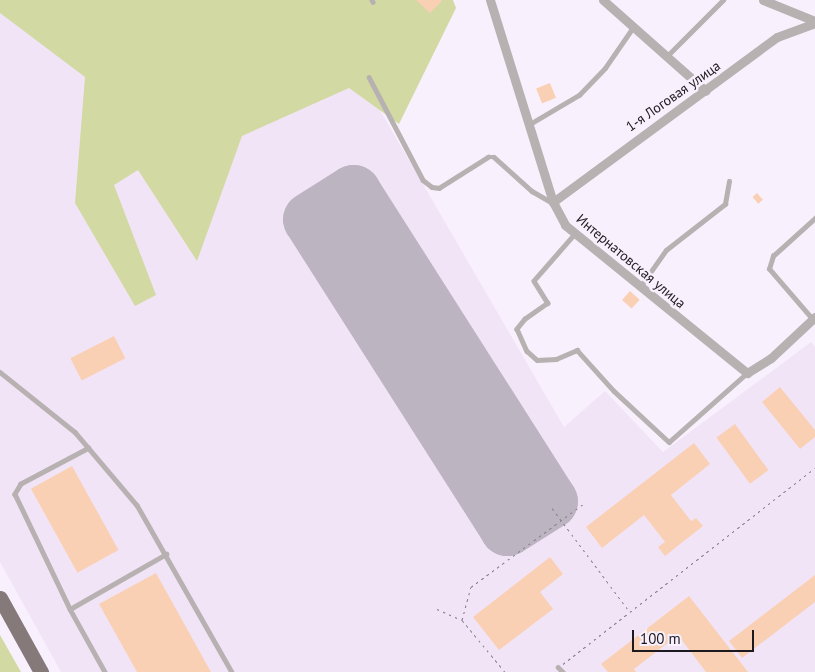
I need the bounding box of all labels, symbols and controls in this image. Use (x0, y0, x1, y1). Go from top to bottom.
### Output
street label: 1-я Логовая улица (622, 57, 724, 135)
street label: Интернатовская улица (573, 210, 689, 312)
scale bar (635, 620, 758, 652)
text: 100 m (640, 629, 681, 648)

